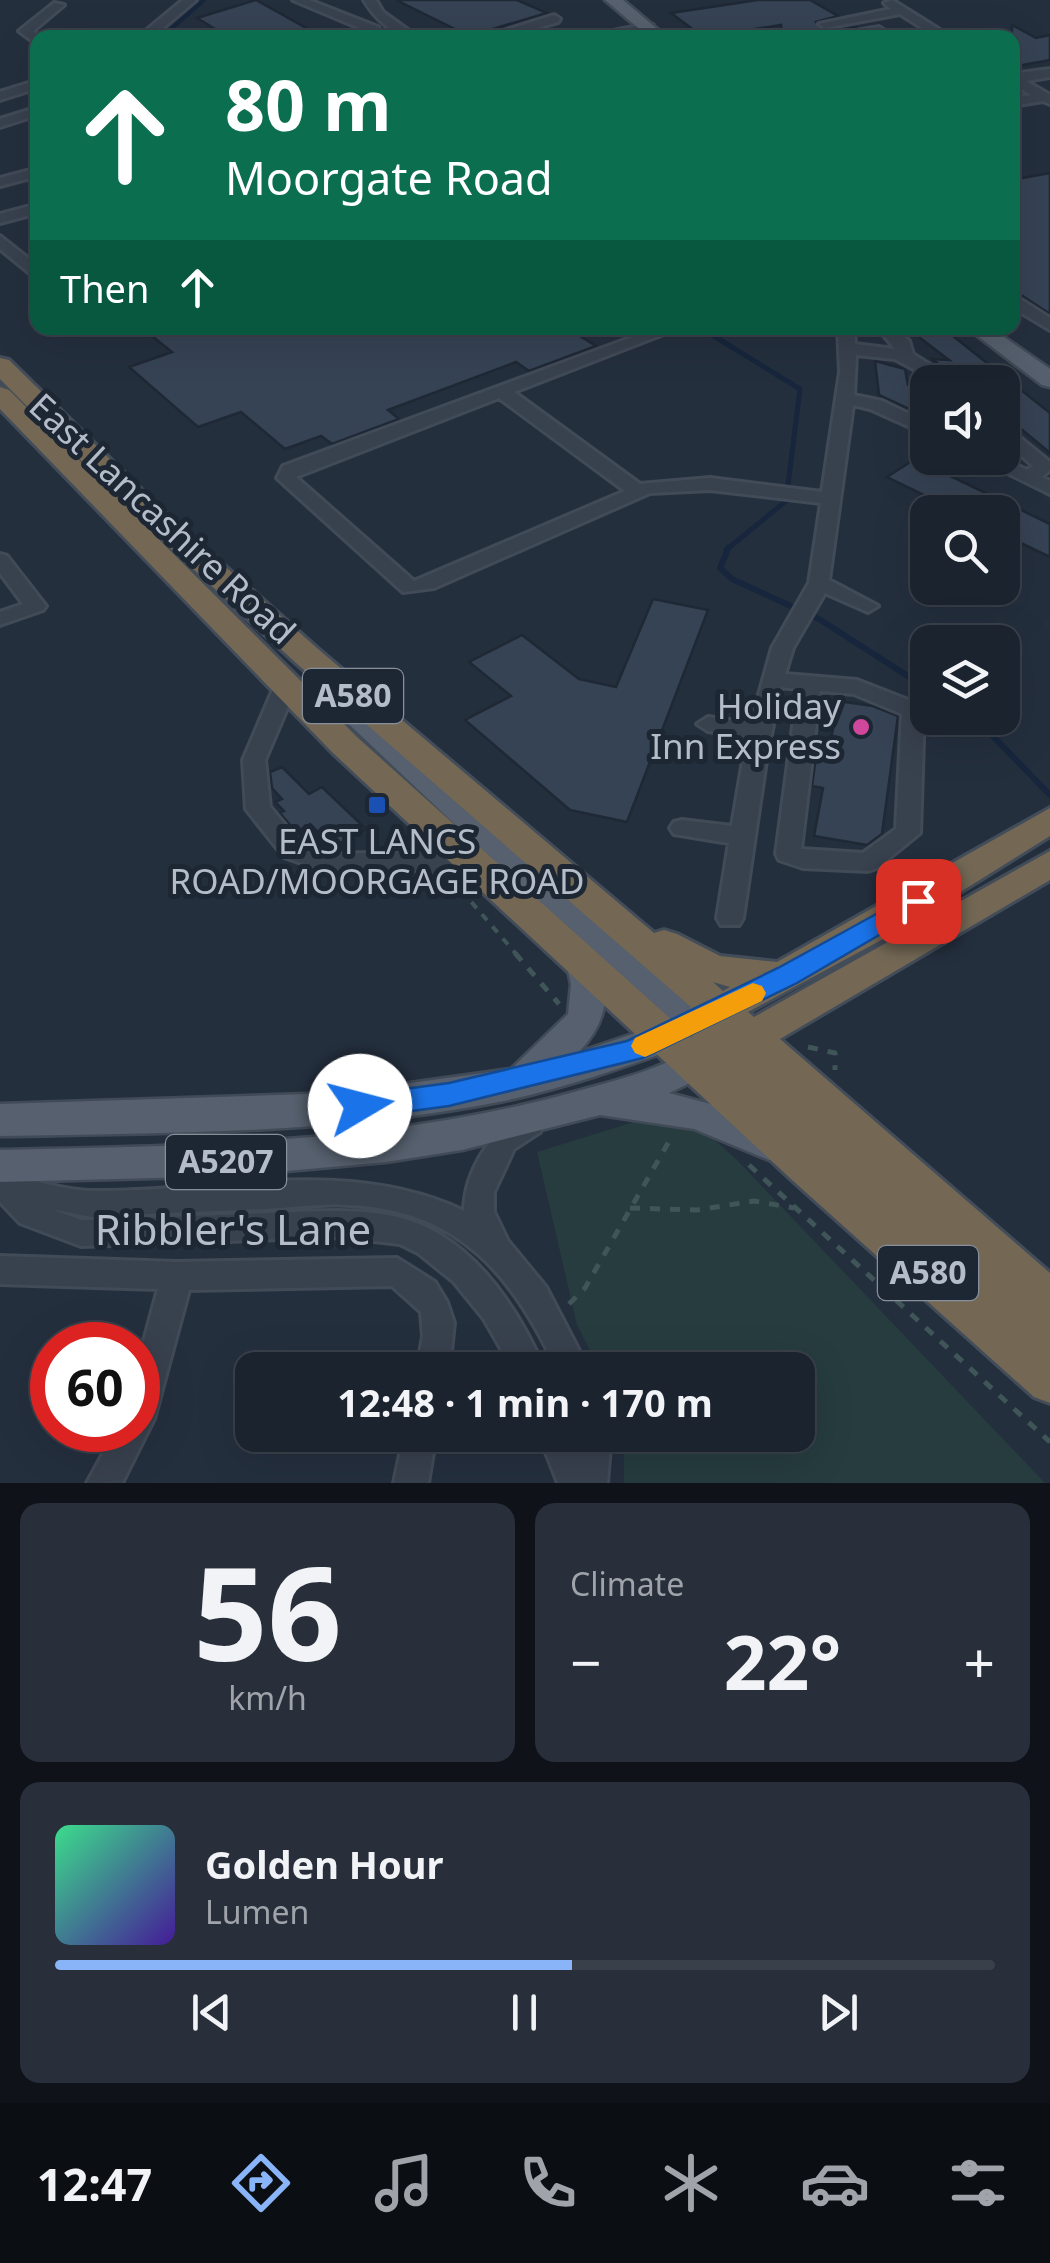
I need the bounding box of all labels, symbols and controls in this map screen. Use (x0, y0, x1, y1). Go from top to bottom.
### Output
text: 80 m (225, 56, 392, 152)
icon: ahead (60, 70, 190, 200)
text: Moorgate Road (225, 147, 553, 208)
icon: ahead (170, 260, 225, 315)
text: Then (60, 262, 150, 314)
map controls (910, 365, 1020, 735)
button: sound (910, 365, 1020, 475)
street label: East Lancashire Road (20, 382, 306, 654)
button: search (910, 495, 1020, 605)
button: layers (910, 625, 1020, 735)
road number: A580 (303, 669, 403, 723)
place label: Holiday Inn Express (650, 682, 841, 769)
marker: Holiday Inn Express (850, 716, 872, 738)
marker: EAST LANCS ROAD/MOORGAGE ROAD (366, 794, 388, 816)
place label: EAST LANCS ROAD/MOORGAGE ROAD (169, 817, 585, 904)
pin (876, 859, 961, 944)
icon: arrive (891, 874, 946, 929)
position arrow (308, 1054, 412, 1158)
road number: A5207 (166, 1135, 286, 1189)
street label: Ribbler's Lane (95, 1200, 371, 1257)
road number: A580 (878, 1246, 978, 1300)
speed limit sign: 60 (30, 1322, 160, 1452)
text: 12:48 · 1 min · 170 m (337, 1376, 713, 1428)
text: 56 (193, 1522, 342, 1699)
text: Climate (570, 1562, 684, 1605)
text: 22° (724, 1610, 841, 1712)
text: − (570, 1624, 601, 1699)
text: + (964, 1624, 995, 1699)
text: km/h (228, 1676, 307, 1719)
text: Golden Hour (205, 1838, 443, 1890)
text: Lumen (205, 1890, 309, 1933)
icon: previous (184, 1985, 239, 2040)
icon: pause (497, 1985, 552, 2040)
icon: next (811, 1985, 866, 2040)
icon: directions (226, 2148, 296, 2218)
icon: music (369, 2148, 439, 2218)
icon: phone (513, 2148, 583, 2218)
icon: climate (656, 2148, 726, 2218)
icon: car (800, 2148, 870, 2218)
icon: filters (943, 2148, 1013, 2218)
text: 12:47 (37, 2153, 152, 2214)

